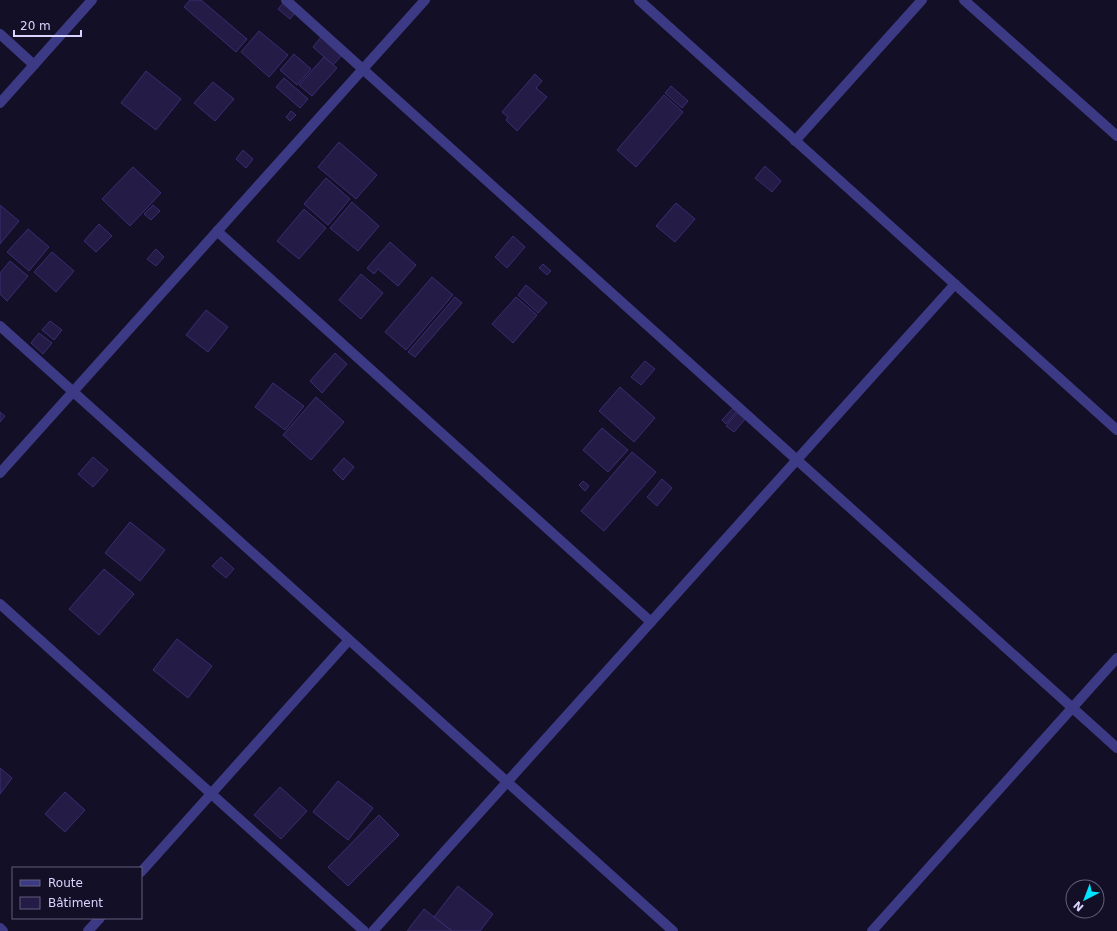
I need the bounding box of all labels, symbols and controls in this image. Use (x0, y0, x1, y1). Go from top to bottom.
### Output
scale bar (14, 12, 81, 38)
text: 20 m (20, 19, 51, 33)
legend (12, 867, 142, 919)
text: Route (48, 876, 83, 890)
north arrow (1065, 879, 1105, 919)
text: Bâtiment (48, 896, 103, 910)
text: N (1071, 898, 1086, 914)

